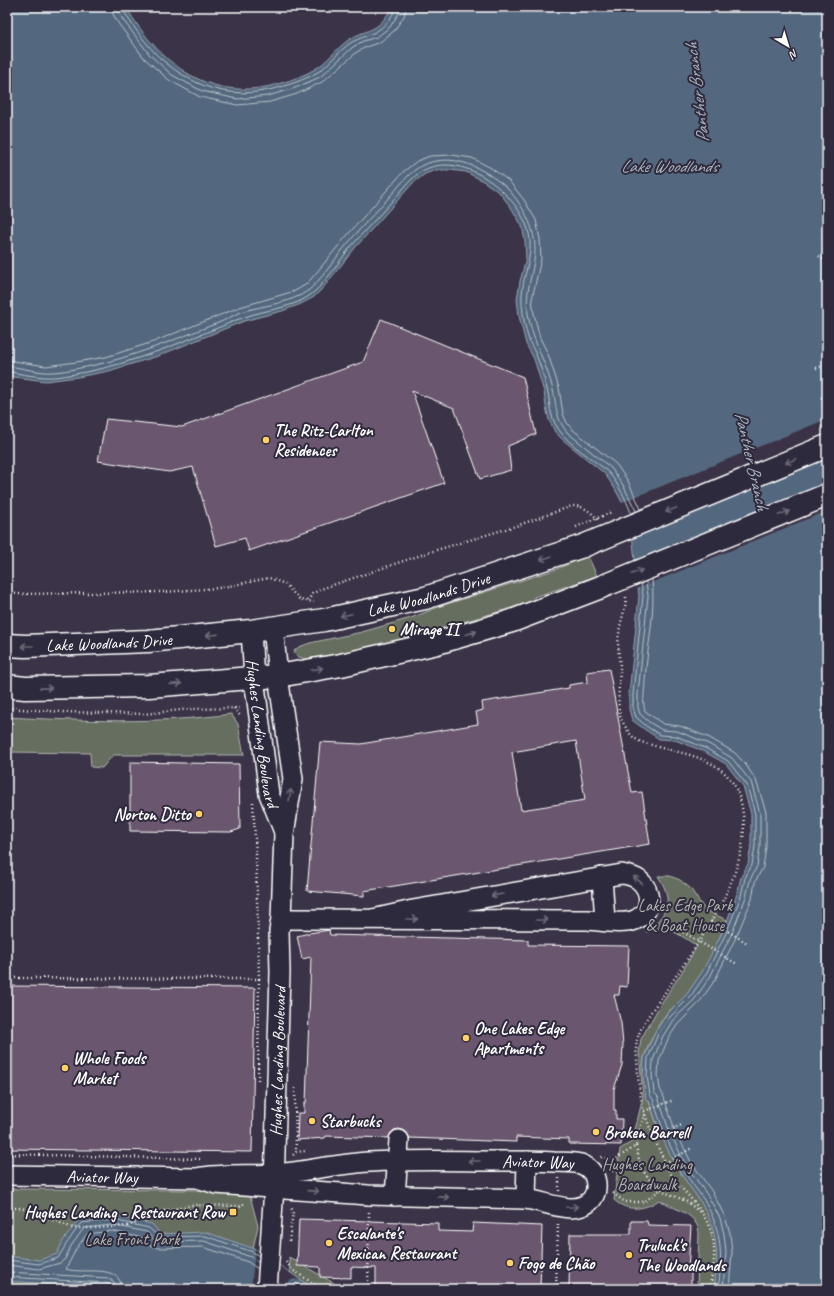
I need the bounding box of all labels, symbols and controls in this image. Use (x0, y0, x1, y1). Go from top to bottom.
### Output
north arrow (768, 26, 808, 66)
water label: Panther Branch (680, 40, 714, 144)
text: N (785, 46, 801, 63)
water label: Lake Woodlands (621, 155, 720, 177)
water label: Panther Branch (730, 410, 774, 514)
place label: The Ritz-Carlton Residences (274, 420, 374, 461)
marker: The Ritz-Carlton Residences (261, 435, 271, 445)
one-way arrow (785, 458, 797, 465)
one-way arrow (665, 507, 677, 514)
one-way arrow (777, 508, 789, 516)
one-way arrow (540, 555, 553, 562)
street label: Lake Woodlands Drive (365, 567, 494, 621)
one-way arrow (631, 568, 643, 576)
one-way arrow (340, 612, 353, 620)
place label: Mirage II (400, 619, 463, 640)
marker: Mirage II (387, 624, 397, 634)
street label: Lake Woodlands Drive (46, 629, 174, 656)
one-way arrow (464, 629, 477, 636)
one-way arrow (206, 631, 219, 638)
one-way arrow (21, 642, 34, 650)
street label: Hughes Landing Boulevard (242, 659, 285, 814)
one-way arrow (310, 665, 323, 673)
one-way arrow (169, 681, 182, 688)
one-way arrow (39, 684, 52, 691)
one-way arrow (286, 789, 294, 802)
place label: Norton Ditto (114, 804, 193, 825)
marker: Norton Ditto (194, 809, 204, 819)
one-way arrow (632, 876, 643, 885)
one-way arrow (491, 891, 504, 899)
park label: Lakes Edge Park & Boat House (638, 895, 734, 936)
one-way arrow (405, 915, 418, 923)
one-way arrow (535, 916, 548, 924)
street label: Hughes Landing Boulevard (265, 983, 291, 1136)
place label: One Lakes Edge Apartments (474, 1018, 567, 1059)
marker: One Lakes Edge Apartments (461, 1033, 471, 1043)
place label: Whole Foods Market (73, 1048, 147, 1089)
marker: Whole Foods Market (60, 1063, 70, 1073)
place label: Starbucks (320, 1111, 382, 1132)
marker: Starbucks (307, 1116, 317, 1126)
place label: Broken Barrell (604, 1122, 693, 1143)
marker: Broken Barrell (591, 1127, 601, 1137)
street label: Aviator Way (502, 1151, 576, 1174)
park label: Hughes Landing Boardwalk (602, 1154, 693, 1195)
one-way arrow (468, 1157, 481, 1165)
street label: Aviator Way (66, 1166, 139, 1188)
one-way arrow (306, 1188, 319, 1195)
one-way arrow (436, 1193, 449, 1201)
place label: Hughes Landing - Restaurant Row (24, 1202, 226, 1223)
one-way arrow (565, 1204, 578, 1211)
marker: Hughes Landing - Restaurant Row (228, 1207, 238, 1217)
place label: Escalante's Mexican Restaurant (337, 1223, 458, 1264)
park label: Lake Front Park (85, 1229, 181, 1250)
place label: Truluck's The Woodlands (637, 1235, 728, 1276)
marker: Escalante's Mexican Restaurant (324, 1238, 334, 1248)
marker: Truluck's The Woodlands (624, 1250, 634, 1260)
place label: Fogo de Chão (518, 1253, 596, 1274)
marker: Fogo de Chão (505, 1258, 515, 1268)

